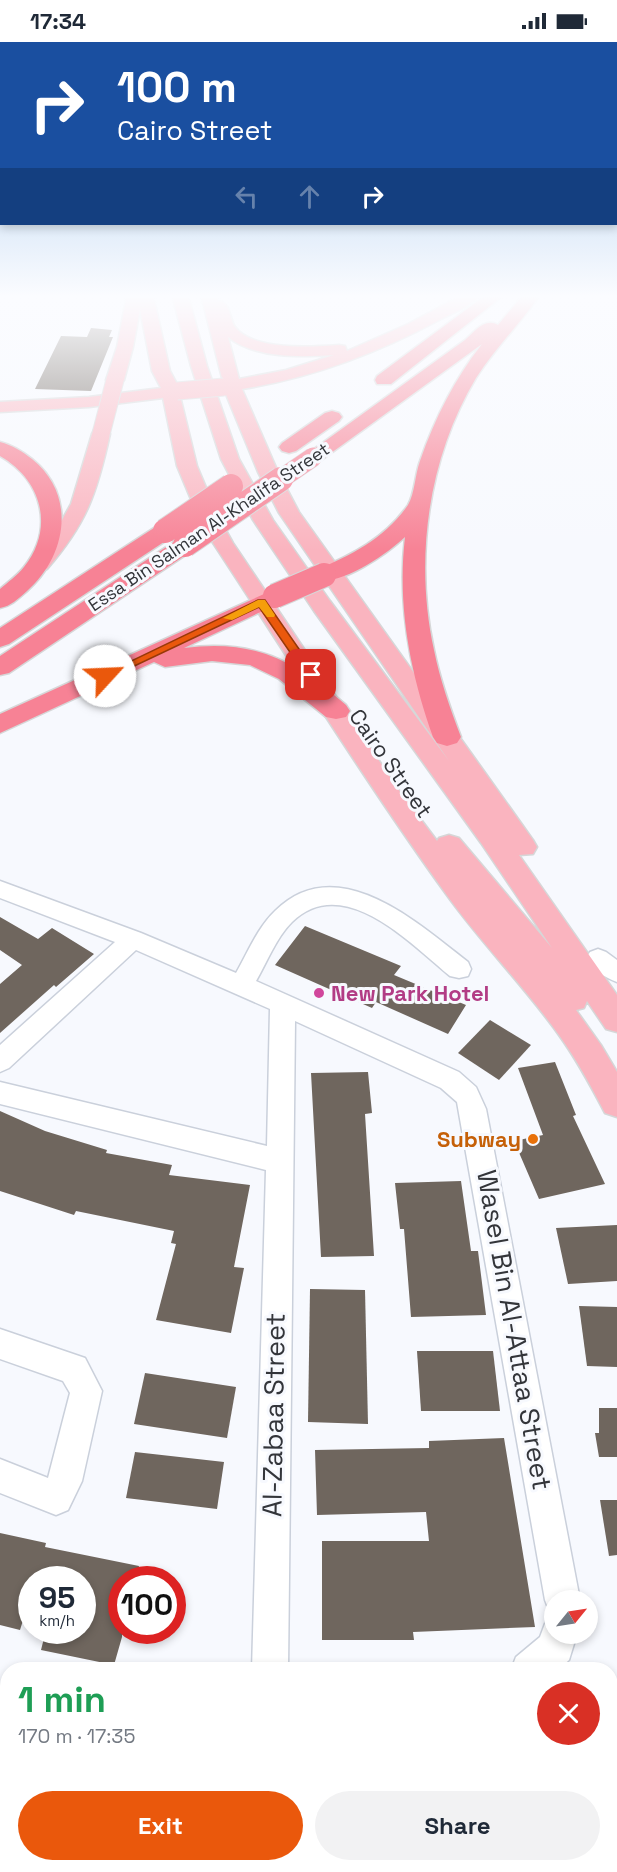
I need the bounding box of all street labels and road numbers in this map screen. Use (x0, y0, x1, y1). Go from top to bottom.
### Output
street label: Essa Bin Salman Al-Khalifa Street (84, 437, 334, 616)
street label: Cairo Street (343, 703, 439, 823)
street label: Wasel Bin Al-Attaa Street (469, 1167, 560, 1493)
street label: Al-Zabaa Street (254, 1313, 293, 1517)

